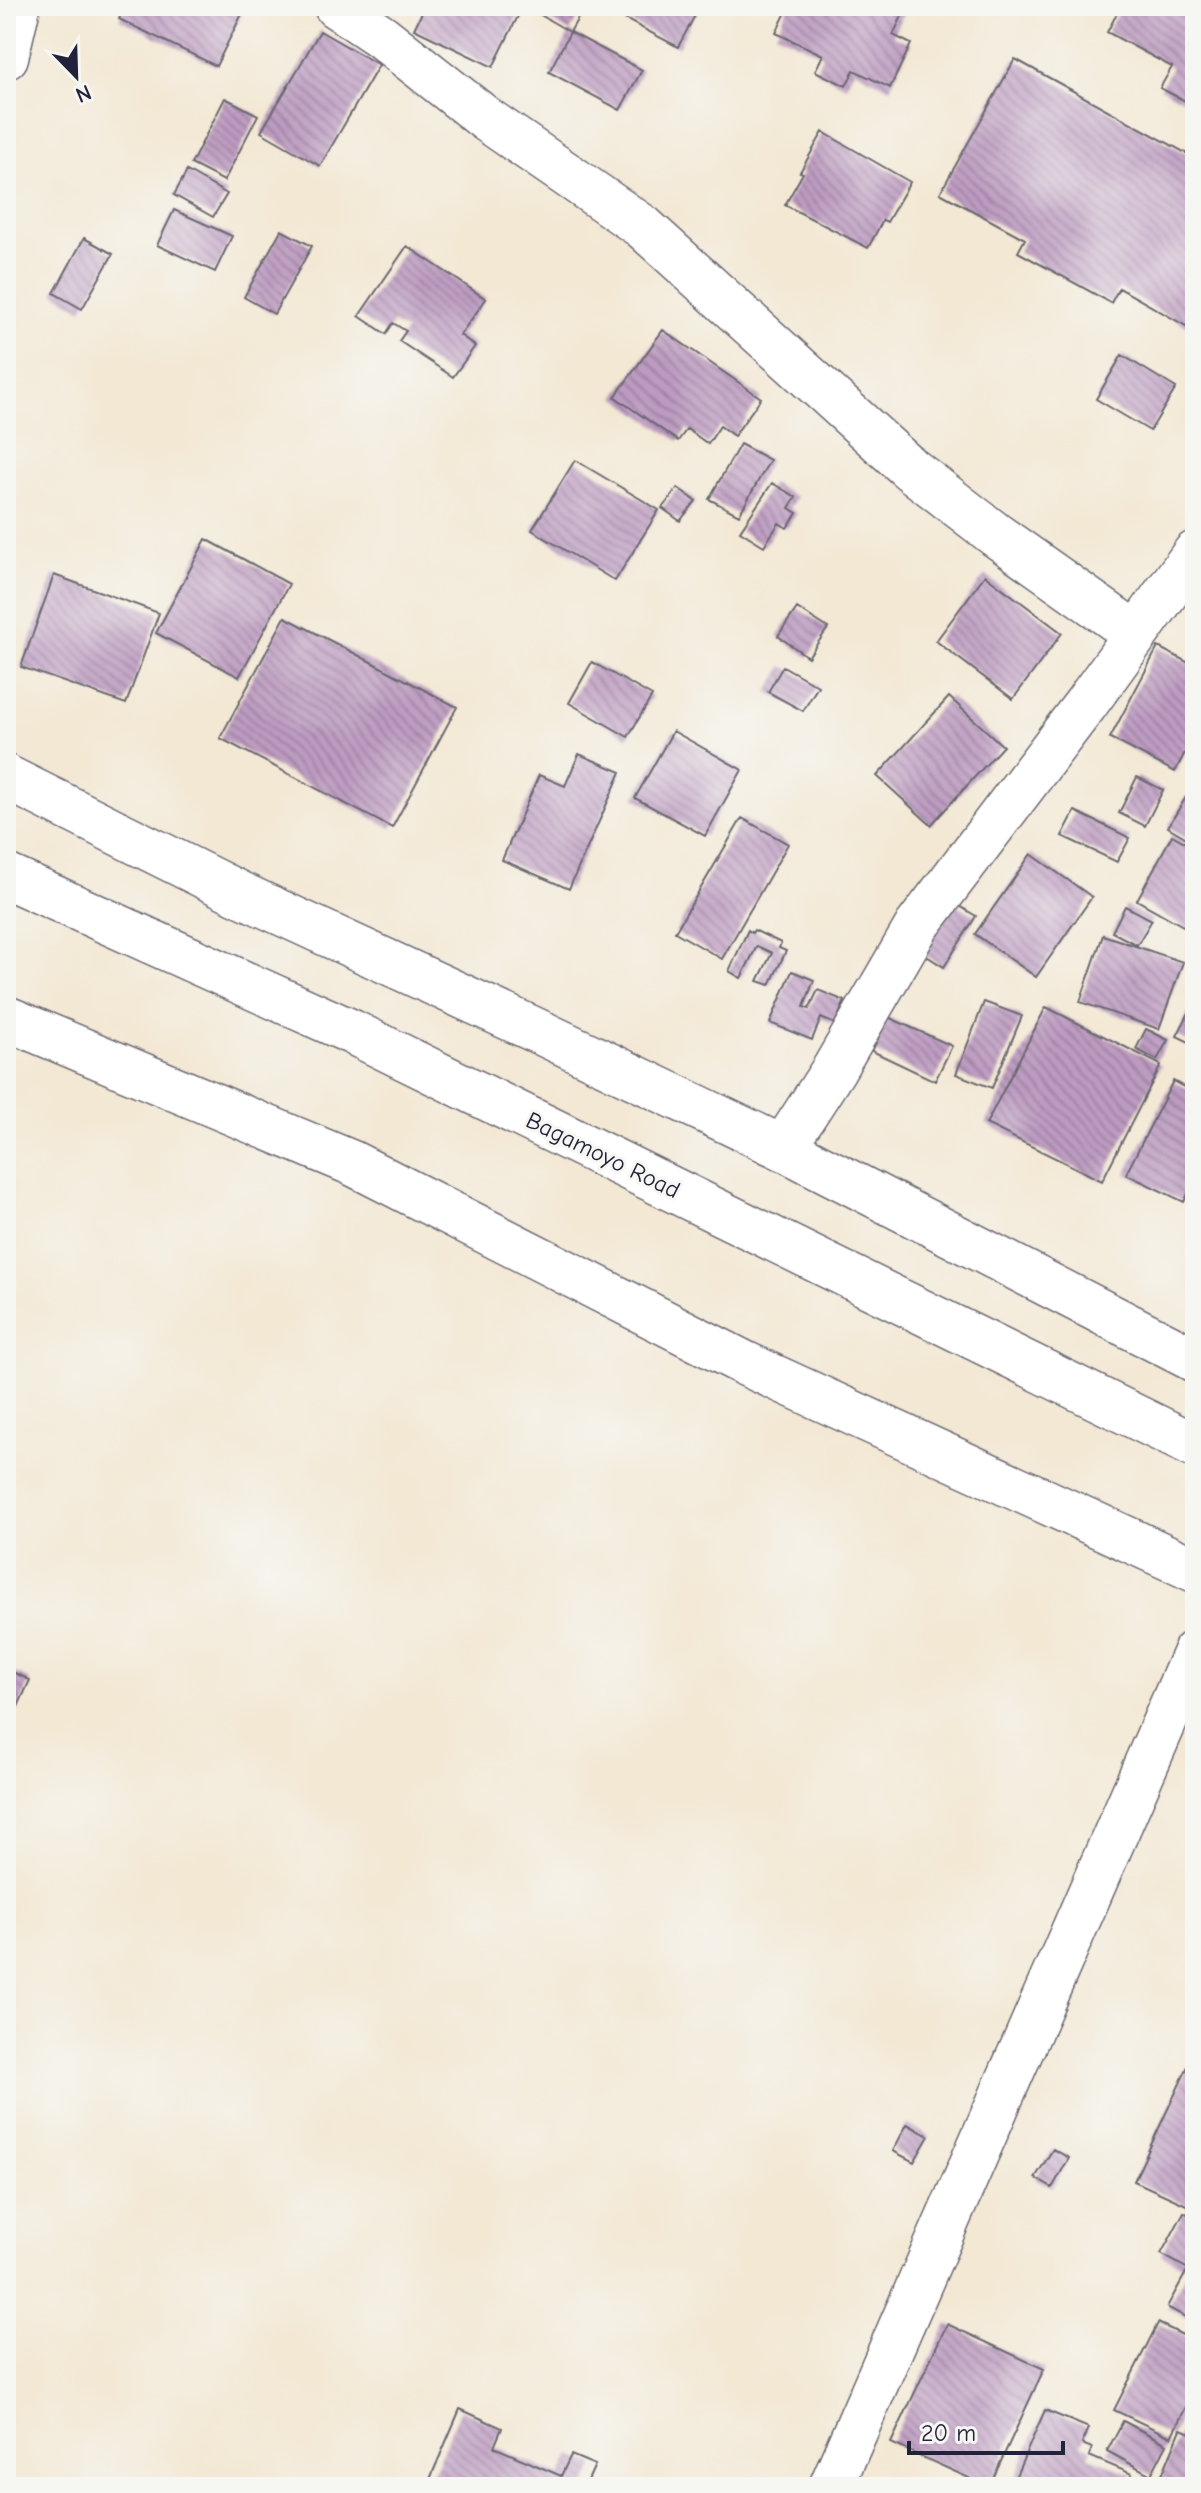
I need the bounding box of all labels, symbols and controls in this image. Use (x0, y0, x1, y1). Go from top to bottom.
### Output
north arrow (36, 36, 116, 116)
text: N (72, 79, 95, 108)
street label: Bagamoyo Road (522, 1106, 684, 1204)
scale bar (909, 2405, 1063, 2455)
text: 20 m (921, 2419, 976, 2447)

